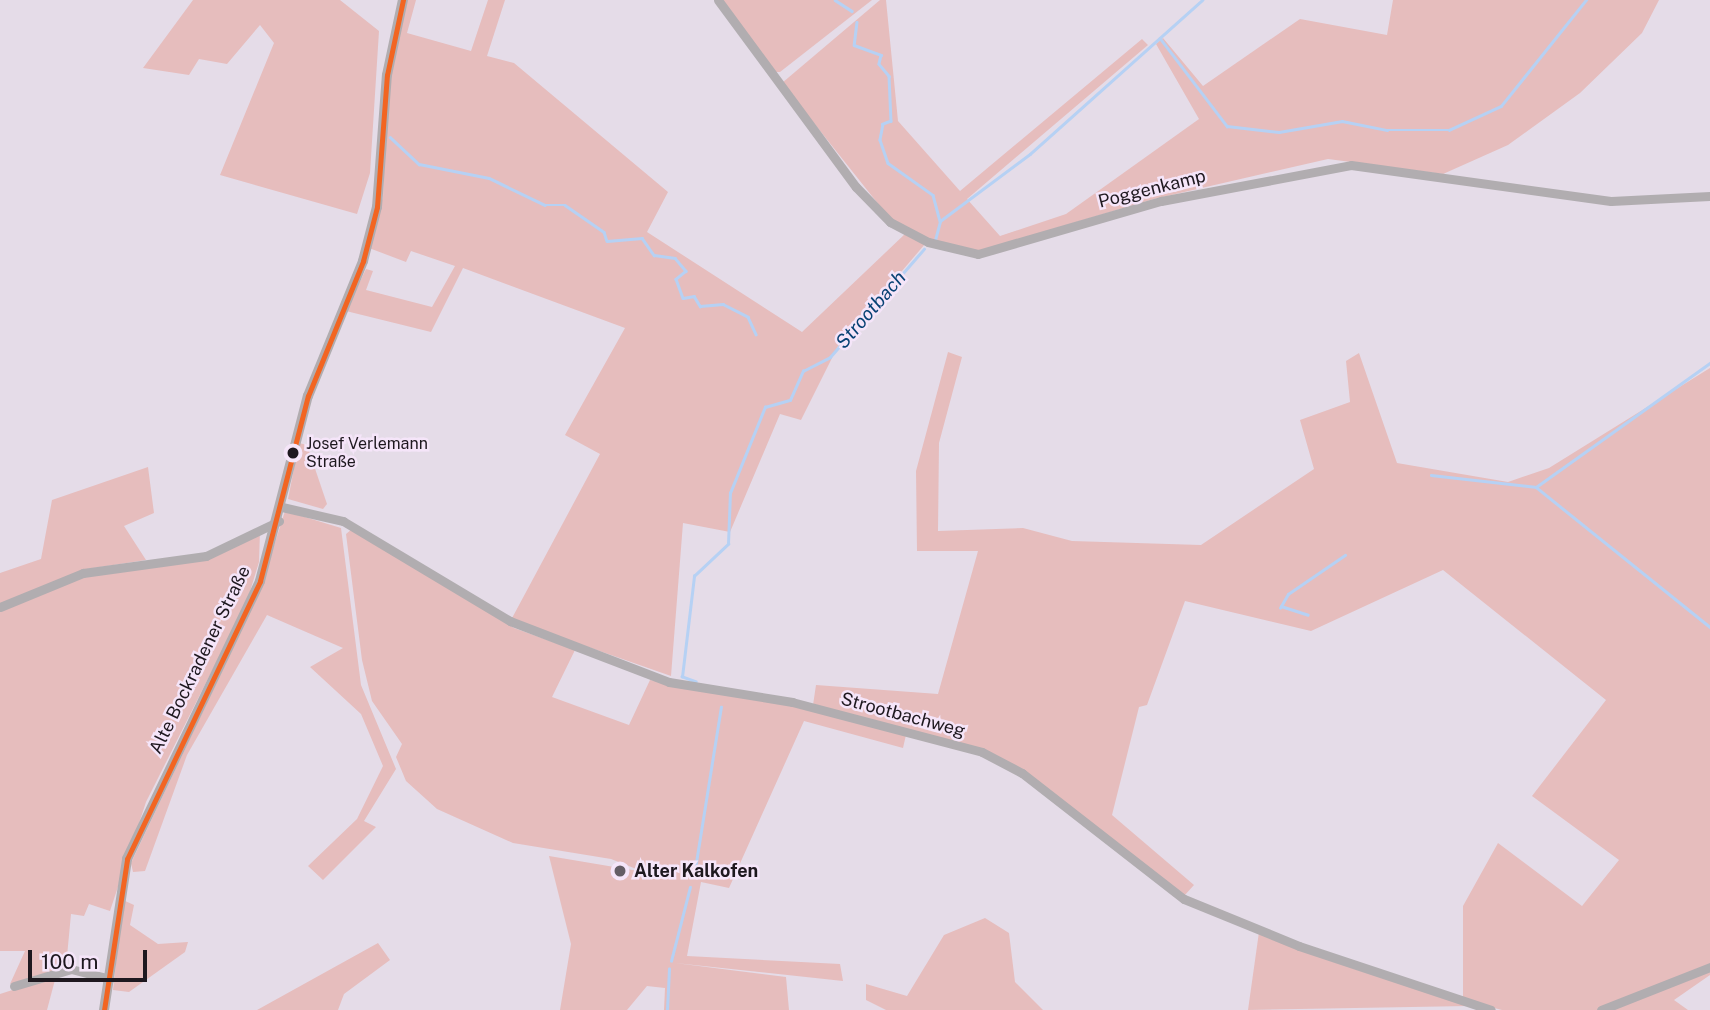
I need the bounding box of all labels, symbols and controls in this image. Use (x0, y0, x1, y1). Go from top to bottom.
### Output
street label: Poggenkamp (1096, 165, 1208, 213)
water label: Strootbach (831, 267, 911, 353)
place label: Josef Verlemann Straße (306, 434, 428, 472)
marker: Josef Verlemann Straße (286, 446, 300, 460)
street label: Alte Bockradener Straße (145, 562, 255, 758)
street label: Strootbachweg (838, 688, 968, 742)
place label: Alter Kalkofen (634, 860, 758, 882)
marker: Alter Kalkofen (612, 863, 628, 879)
scale bar (32, 936, 150, 980)
text: 100 m (41, 949, 98, 974)

